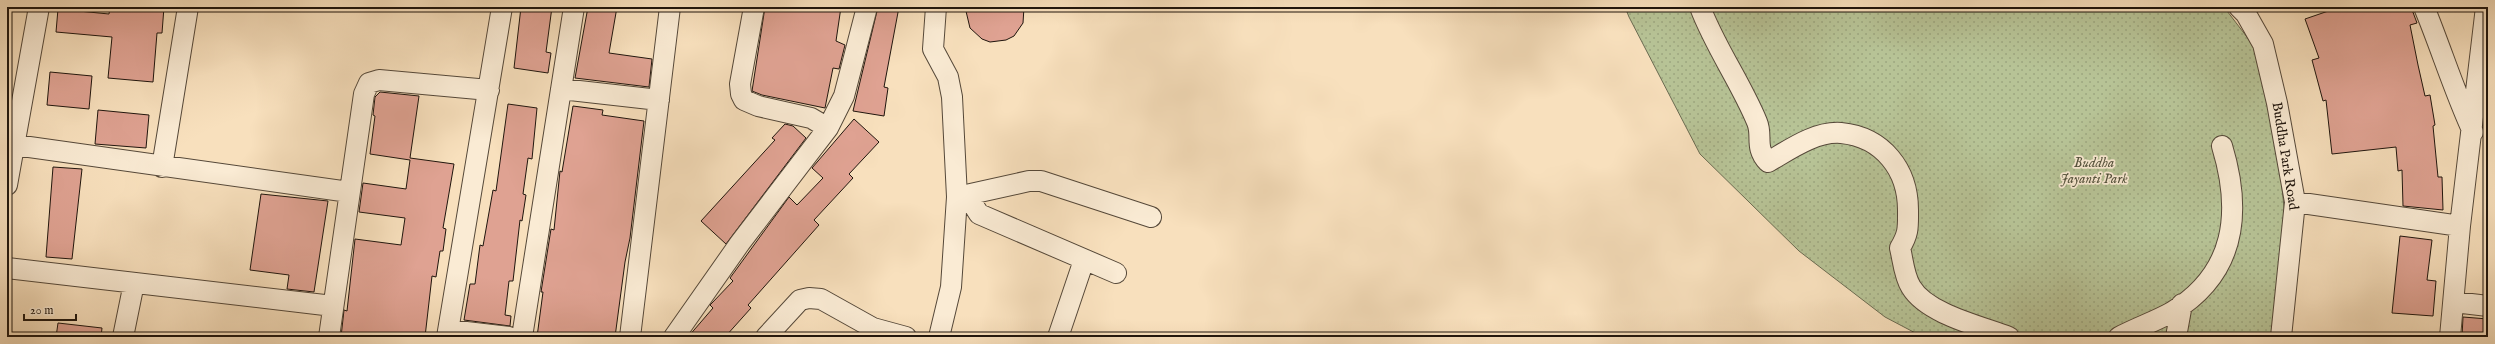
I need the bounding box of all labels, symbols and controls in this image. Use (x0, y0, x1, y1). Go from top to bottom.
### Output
street label: Buddha Park Road (2268, 101, 2303, 212)
park label: Buddha Jayanti Park (2060, 154, 2128, 188)
scale bar (24, 296, 76, 322)
text: 20 m (30, 303, 53, 318)

